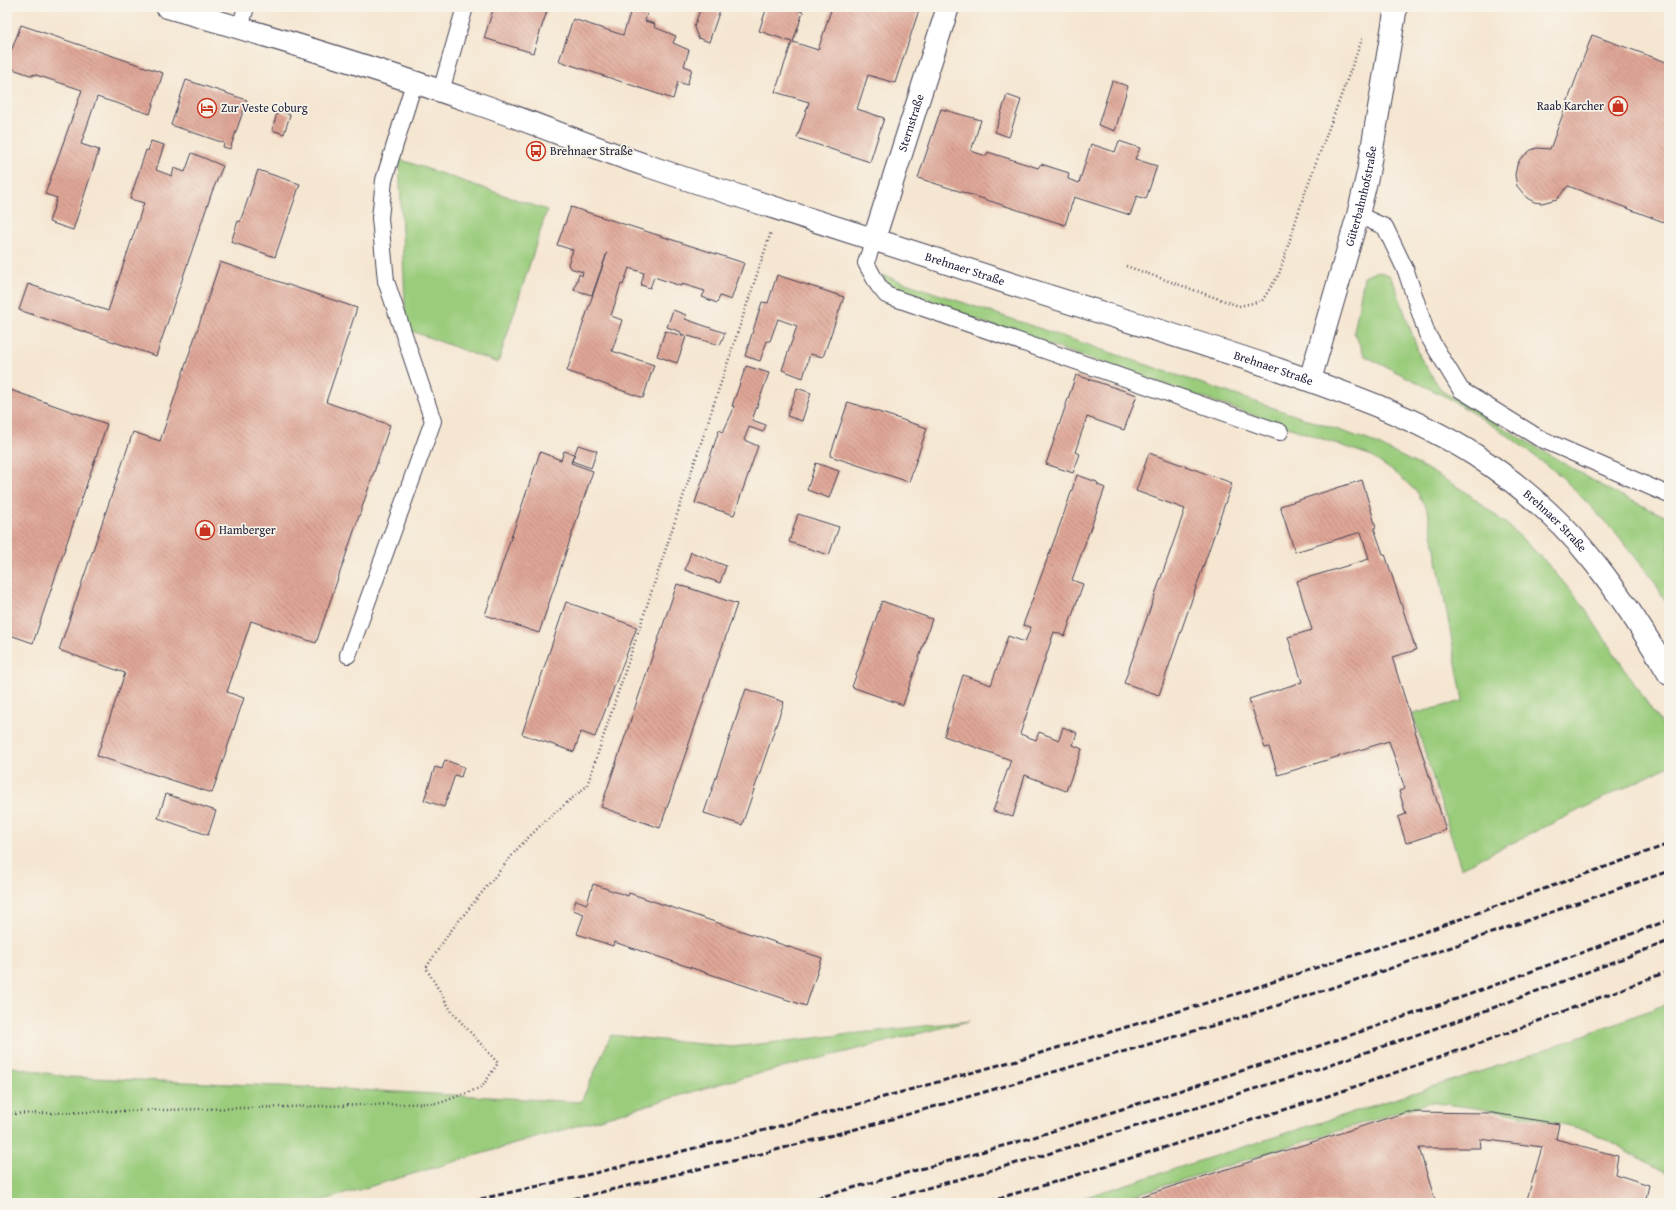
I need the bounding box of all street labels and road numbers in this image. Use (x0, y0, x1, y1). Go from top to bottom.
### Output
street label: Sternstraße (893, 91, 928, 154)
street label: Güterbahnhofstraße (1340, 144, 1380, 248)
street label: Brehnaer Straße (923, 247, 1007, 289)
street label: Brehnaer Straße (1232, 346, 1316, 389)
street label: Brehnaer Straße (1520, 485, 1591, 556)

